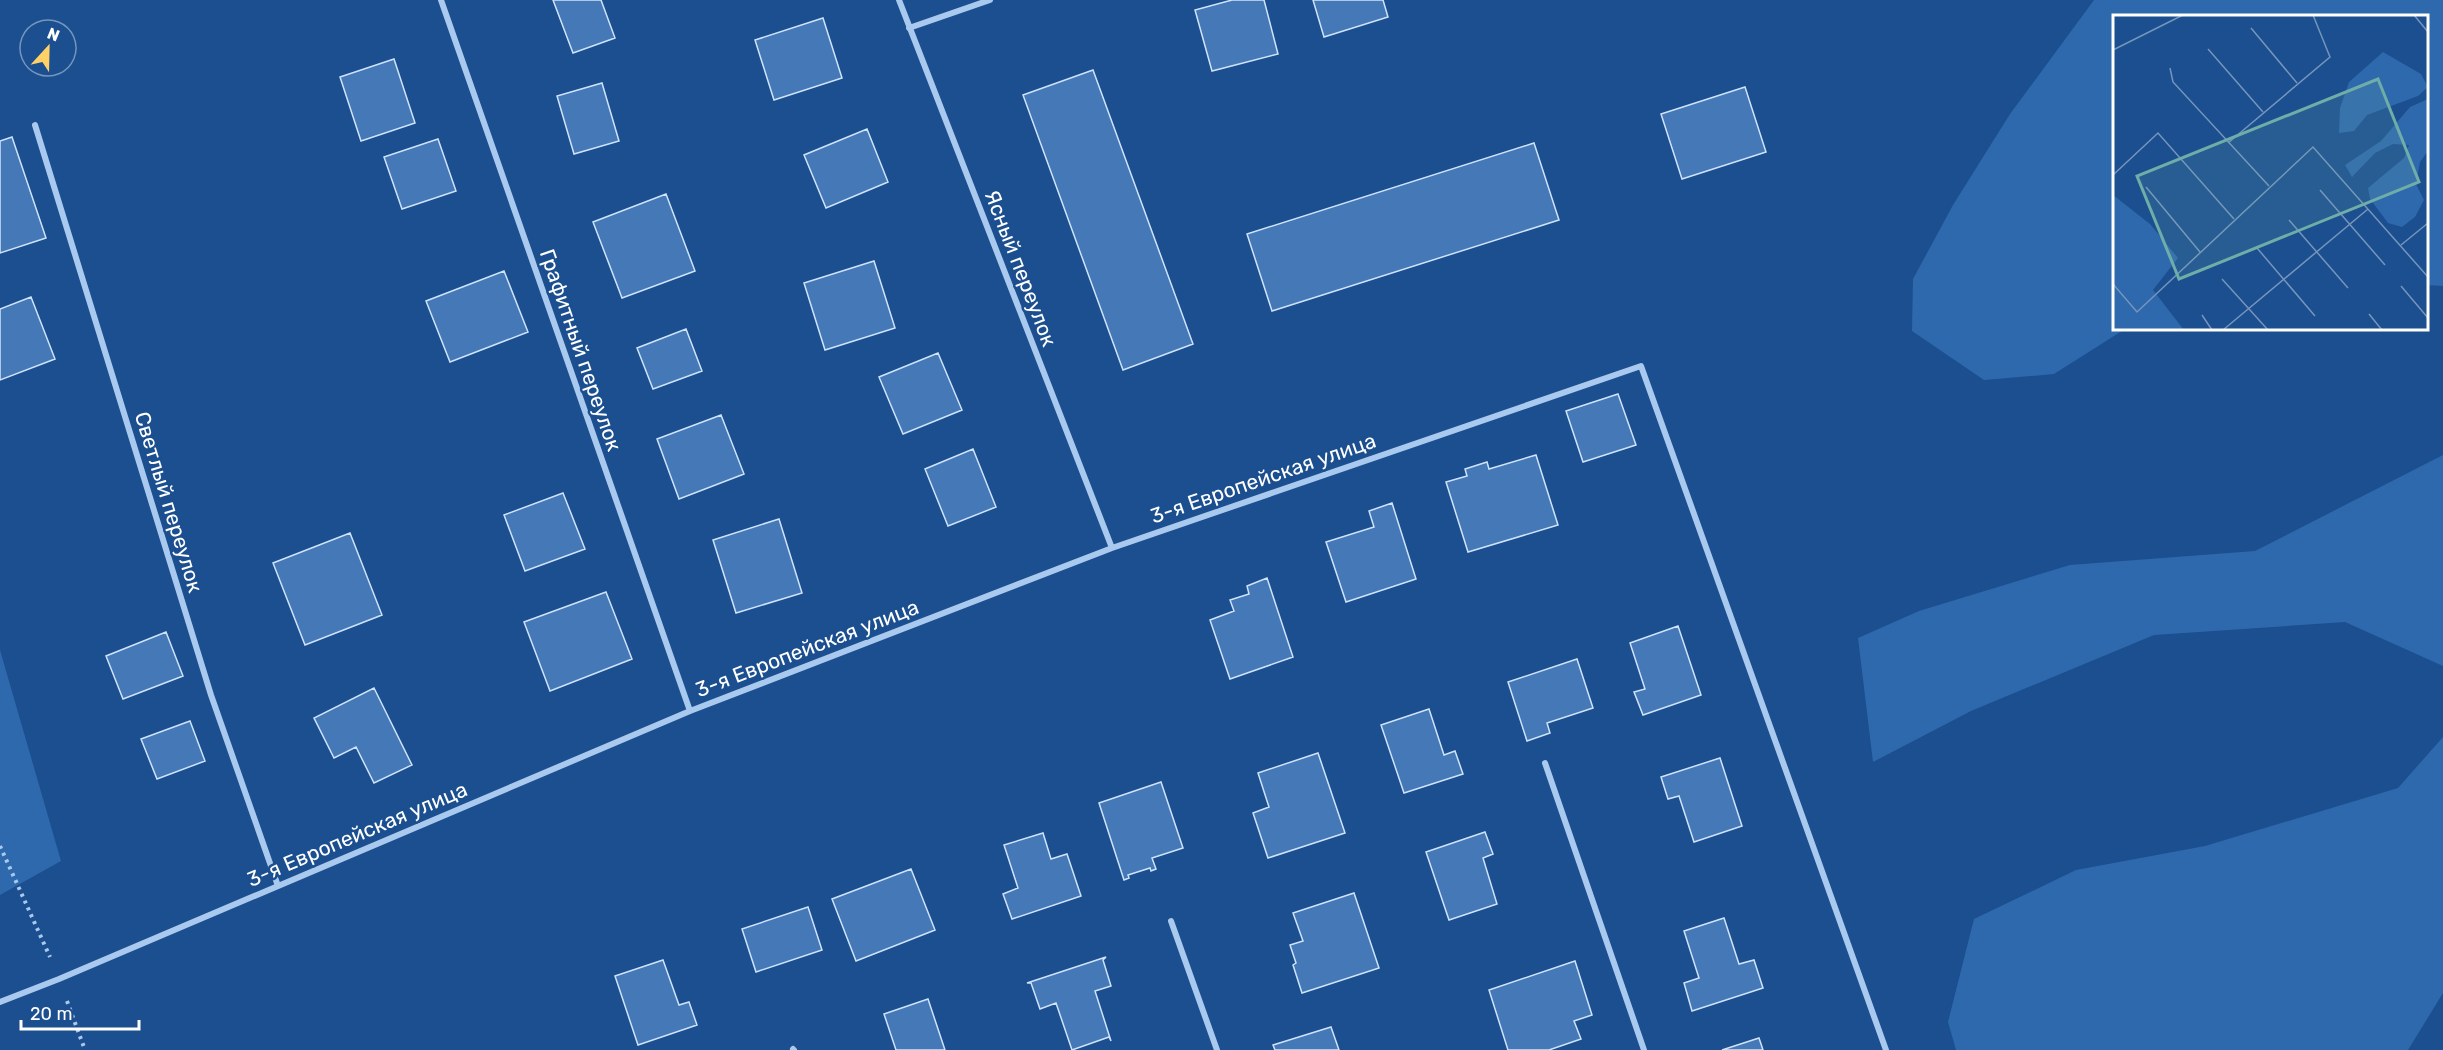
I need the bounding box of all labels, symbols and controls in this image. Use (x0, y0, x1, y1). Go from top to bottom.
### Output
inset map (2113, 15, 2428, 330)
north arrow (18, 18, 78, 78)
text: N (45, 24, 62, 46)
street label: Ясный переулок (980, 186, 1062, 350)
street label: Графитный переулок (535, 246, 627, 454)
street label: Светлый переулок (130, 409, 208, 595)
street label: 3-я Европейская улица (1147, 428, 1379, 528)
street label: 3-я Европейская улица (692, 594, 922, 702)
street label: 3-я Европейская улица (243, 776, 471, 892)
scale bar (21, 993, 140, 1031)
text: 20 m (30, 1003, 72, 1025)

